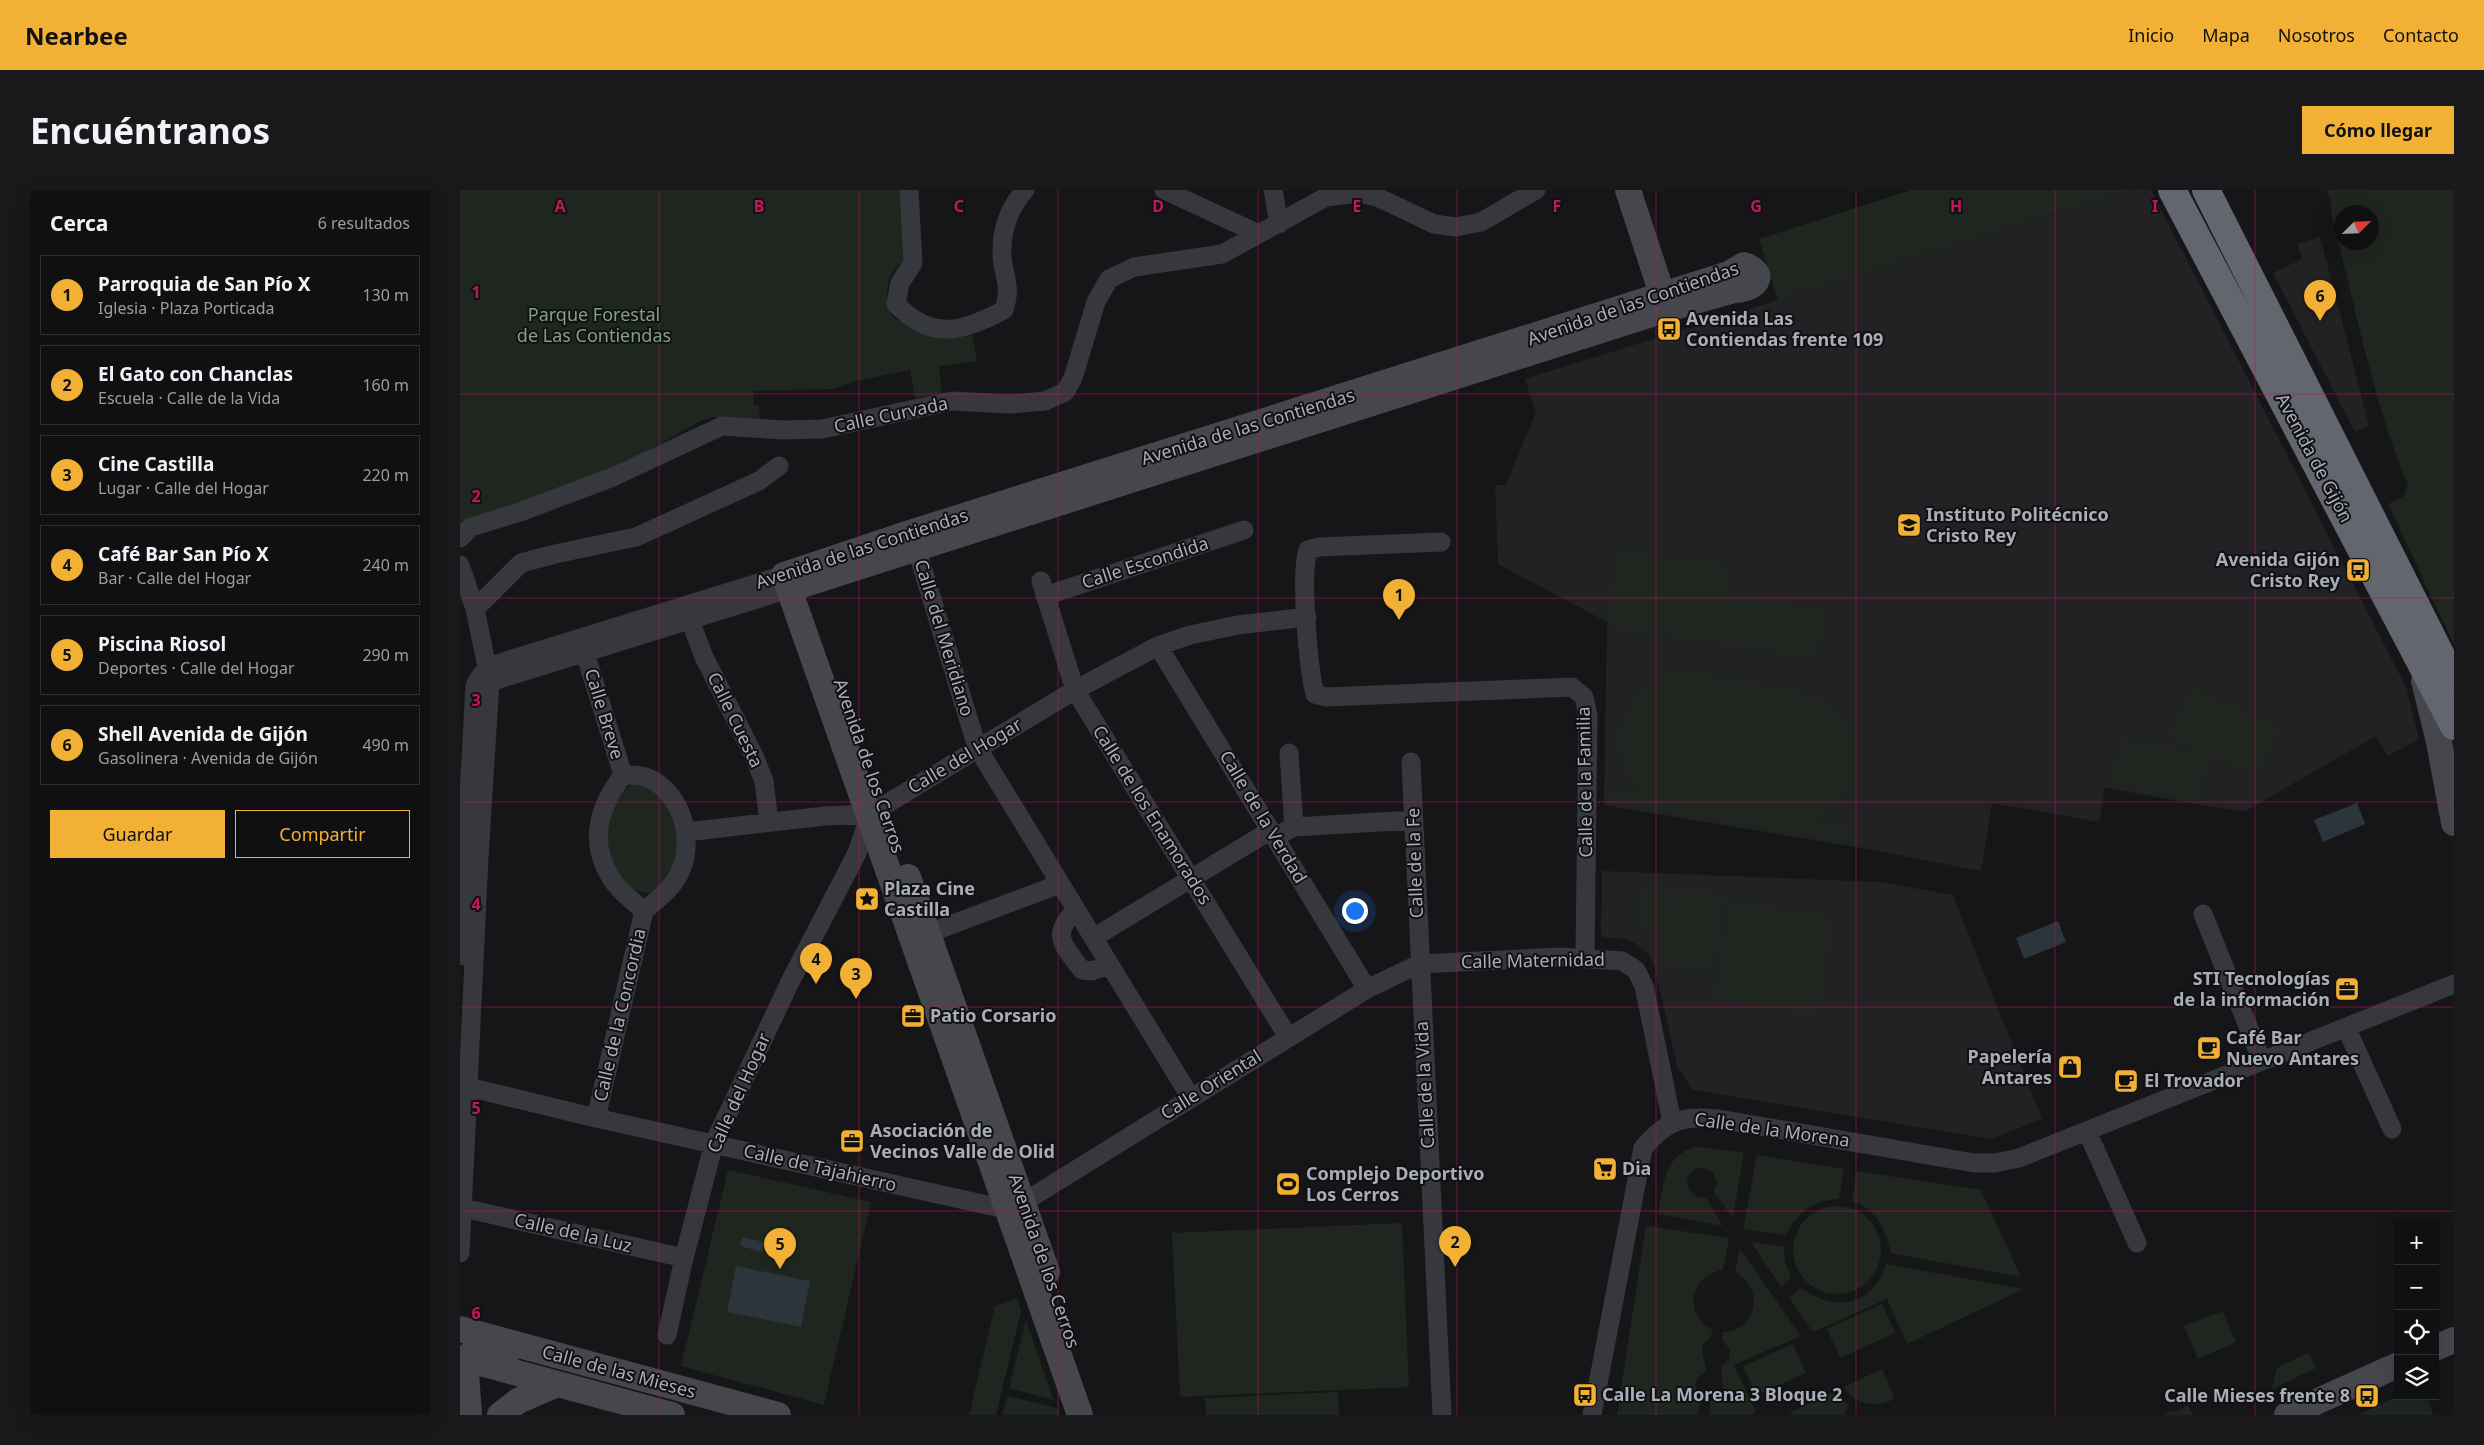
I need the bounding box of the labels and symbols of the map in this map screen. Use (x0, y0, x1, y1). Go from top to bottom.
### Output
text: A (554, 195, 566, 217)
text: B (754, 195, 764, 217)
text: C (954, 195, 964, 217)
text: D (1152, 195, 1164, 217)
text: E (1353, 195, 1362, 217)
text: F (1553, 195, 1561, 217)
text: G (1750, 195, 1762, 217)
text: H (1950, 195, 1962, 217)
text: I (2152, 195, 2158, 217)
north arrow (2334, 205, 2379, 250)
street label: Avenida de las Contiendas (1524, 256, 1742, 351)
pin: 6 (2304, 280, 2336, 321)
text: 1 (471, 281, 481, 303)
park label: Parque Forestal de Las Contiendas (517, 302, 671, 347)
place label: Avenida Las Contiendas frente 109 (1686, 306, 1883, 351)
bus stop icon: Avenida Las Contiendas frente 109 (1656, 316, 1682, 342)
street label: Avenida de las Contiendas (1138, 382, 1357, 470)
street label: Avenida de Gijón (2271, 389, 2359, 526)
street label: Calle Curvada (832, 390, 950, 438)
text: 2 (471, 485, 481, 507)
street label: Avenida de las Contiendas (752, 502, 971, 594)
place label: Instituto Politécnico Cristo Rey (1926, 502, 2109, 547)
school or university icon: Instituto Politécnico Cristo Rey (1896, 512, 1922, 538)
street label: Calle Escondida (1078, 530, 1211, 594)
place label: Avenida Gijón Cristo Rey (2216, 547, 2341, 592)
street label: Calle del Meridiano (910, 556, 980, 719)
bus stop icon: Avenida Gijón Cristo Rey (2345, 557, 2371, 583)
pin: 1 (1383, 579, 1415, 620)
street label: Calle Breve (580, 666, 630, 762)
street label: Calle Cuesta (702, 668, 769, 771)
street label: Avenida de los Cerros (829, 675, 911, 856)
text: 3 (471, 689, 481, 711)
street label: Calle de la Familia (1571, 706, 1597, 858)
street label: Calle del Hogar (903, 711, 1026, 799)
street label: Calle de los Enamorados (1088, 720, 1218, 909)
street label: Calle de la Verdad (1215, 746, 1313, 887)
street label: Calle de la Fe (1400, 807, 1428, 919)
place label: Plaza Cine Castilla (884, 876, 975, 921)
place icon: Plaza Cine Castilla (854, 886, 880, 912)
text: 4 (471, 893, 481, 915)
your location (1342, 898, 1368, 924)
street label: Calle de la Concordia (587, 926, 651, 1104)
pin: 4 (800, 943, 832, 984)
street label: Calle Maternidad (1461, 947, 1605, 973)
pin: 3 (840, 958, 872, 999)
place label: STI Tecnologías de la información (2173, 966, 2330, 1011)
office icon: STI Tecnologías de la información (2334, 976, 2360, 1002)
office icon: Patio Corsario (900, 1003, 926, 1029)
place label: Patio Corsario (930, 1003, 1056, 1027)
street label: Calle de la Vida (1409, 1021, 1439, 1149)
place label: Café Bar Nuevo Antares (2226, 1025, 2359, 1070)
street label: Calle del Hogar (701, 1028, 776, 1156)
cafe icon: Café Bar Nuevo Antares (2196, 1035, 2222, 1061)
street label: Calle Oriental (1156, 1044, 1265, 1125)
place label: Papelería Antares (1968, 1044, 2052, 1089)
shop icon: Papelería Antares (2057, 1054, 2083, 1080)
cafe icon: El Trovador (2113, 1068, 2139, 1094)
place label: El Trovador (2144, 1068, 2244, 1092)
text: 5 (471, 1097, 481, 1119)
street label: Calle de la Morena (1693, 1106, 1851, 1152)
place label: Asociación de Vecinos Valle de Olid (870, 1118, 1055, 1163)
office icon: Asociación de Vecinos Valle de Olid (839, 1128, 865, 1154)
street label: Calle de Tajahierro (741, 1138, 899, 1196)
supermarket icon: Dia (1592, 1156, 1618, 1182)
place label: Dia (1622, 1156, 1651, 1180)
place label: Complejo Deportivo Los Cerros (1306, 1161, 1484, 1206)
street label: Avenida de los Cerros (1004, 1170, 1086, 1351)
sports icon: Complejo Deportivo Los Cerros (1275, 1171, 1301, 1197)
street label: Calle de la Luz (512, 1207, 634, 1257)
pin: 2 (1439, 1226, 1471, 1267)
pin: 5 (764, 1228, 796, 1269)
text: 6 (471, 1302, 481, 1324)
street label: Calle de las Mieses (540, 1339, 699, 1403)
bus stop icon: Calle La Morena 3 Bloque 2 (1572, 1382, 1598, 1408)
place label: Calle La Morena 3 Bloque 2 (1602, 1382, 1842, 1406)
place label: Calle Mieses frente 8 (2164, 1383, 2350, 1407)
bus stop icon: Calle Mieses frente 8 (2354, 1383, 2380, 1409)

